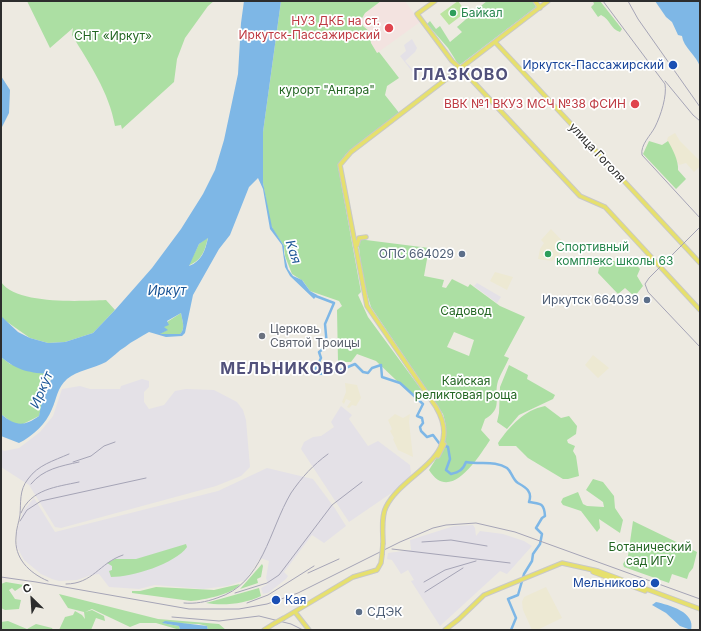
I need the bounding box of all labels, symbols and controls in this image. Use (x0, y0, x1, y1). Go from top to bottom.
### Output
place label: Байкал (461, 6, 503, 20)
marker: Байкал (448, 8, 458, 18)
place label: НУЗ ДКБ на ст. Иркутск-Пассажирский (239, 14, 380, 42)
marker: НУЗ ДКБ на ст. Иркутск-Пассажирский (383, 22, 395, 34)
park label: СНТ «Иркут» (74, 29, 152, 43)
place label: Иркутск-Пассажирский (523, 58, 664, 72)
marker: Иркутск-Пассажирский (667, 59, 679, 71)
district label: ГЛАЗКОВО (413, 65, 509, 85)
park label: курорт "Ангара" (279, 83, 375, 97)
place label: ВВК №1 ВКУЗ МСЧ №38 ФСИН (444, 97, 626, 111)
marker: ВВК №1 ВКУЗ МСЧ №38 ФСИН (629, 98, 641, 110)
street label: улица Гоголя (566, 120, 628, 186)
water label: Кая (282, 238, 304, 266)
place label: Спортивный комплекс школы 63 (556, 240, 673, 268)
place label: ОПС 664029 (379, 247, 454, 261)
marker: ОПС 664029 (457, 249, 467, 259)
marker: Спортивный комплекс школы 63 (543, 249, 553, 259)
water label: Иркут (148, 283, 186, 299)
place label: Иркутск 664039 (542, 293, 639, 307)
marker: Иркутск 664039 (642, 295, 652, 305)
park label: Садовод (440, 304, 492, 318)
place label: Церковь Святой Троицы (270, 322, 360, 350)
marker: Церковь Святой Троицы (257, 331, 267, 341)
district label: МЕЛЬНИКОВО (220, 359, 348, 379)
water label: Ирку́т (27, 369, 57, 411)
park label: Кайская реликтовая роща (415, 374, 517, 402)
park label: Ботанический сад ИГУ (609, 540, 691, 568)
place label: Мельниково (573, 576, 646, 590)
marker: Мельниково (649, 577, 661, 589)
north arrow (12, 579, 52, 619)
text: С (20, 580, 34, 596)
place label: Кая (285, 593, 306, 607)
marker: Кая (270, 594, 282, 606)
place label: СДЭК (367, 605, 402, 619)
marker: СДЭК (354, 607, 364, 617)

